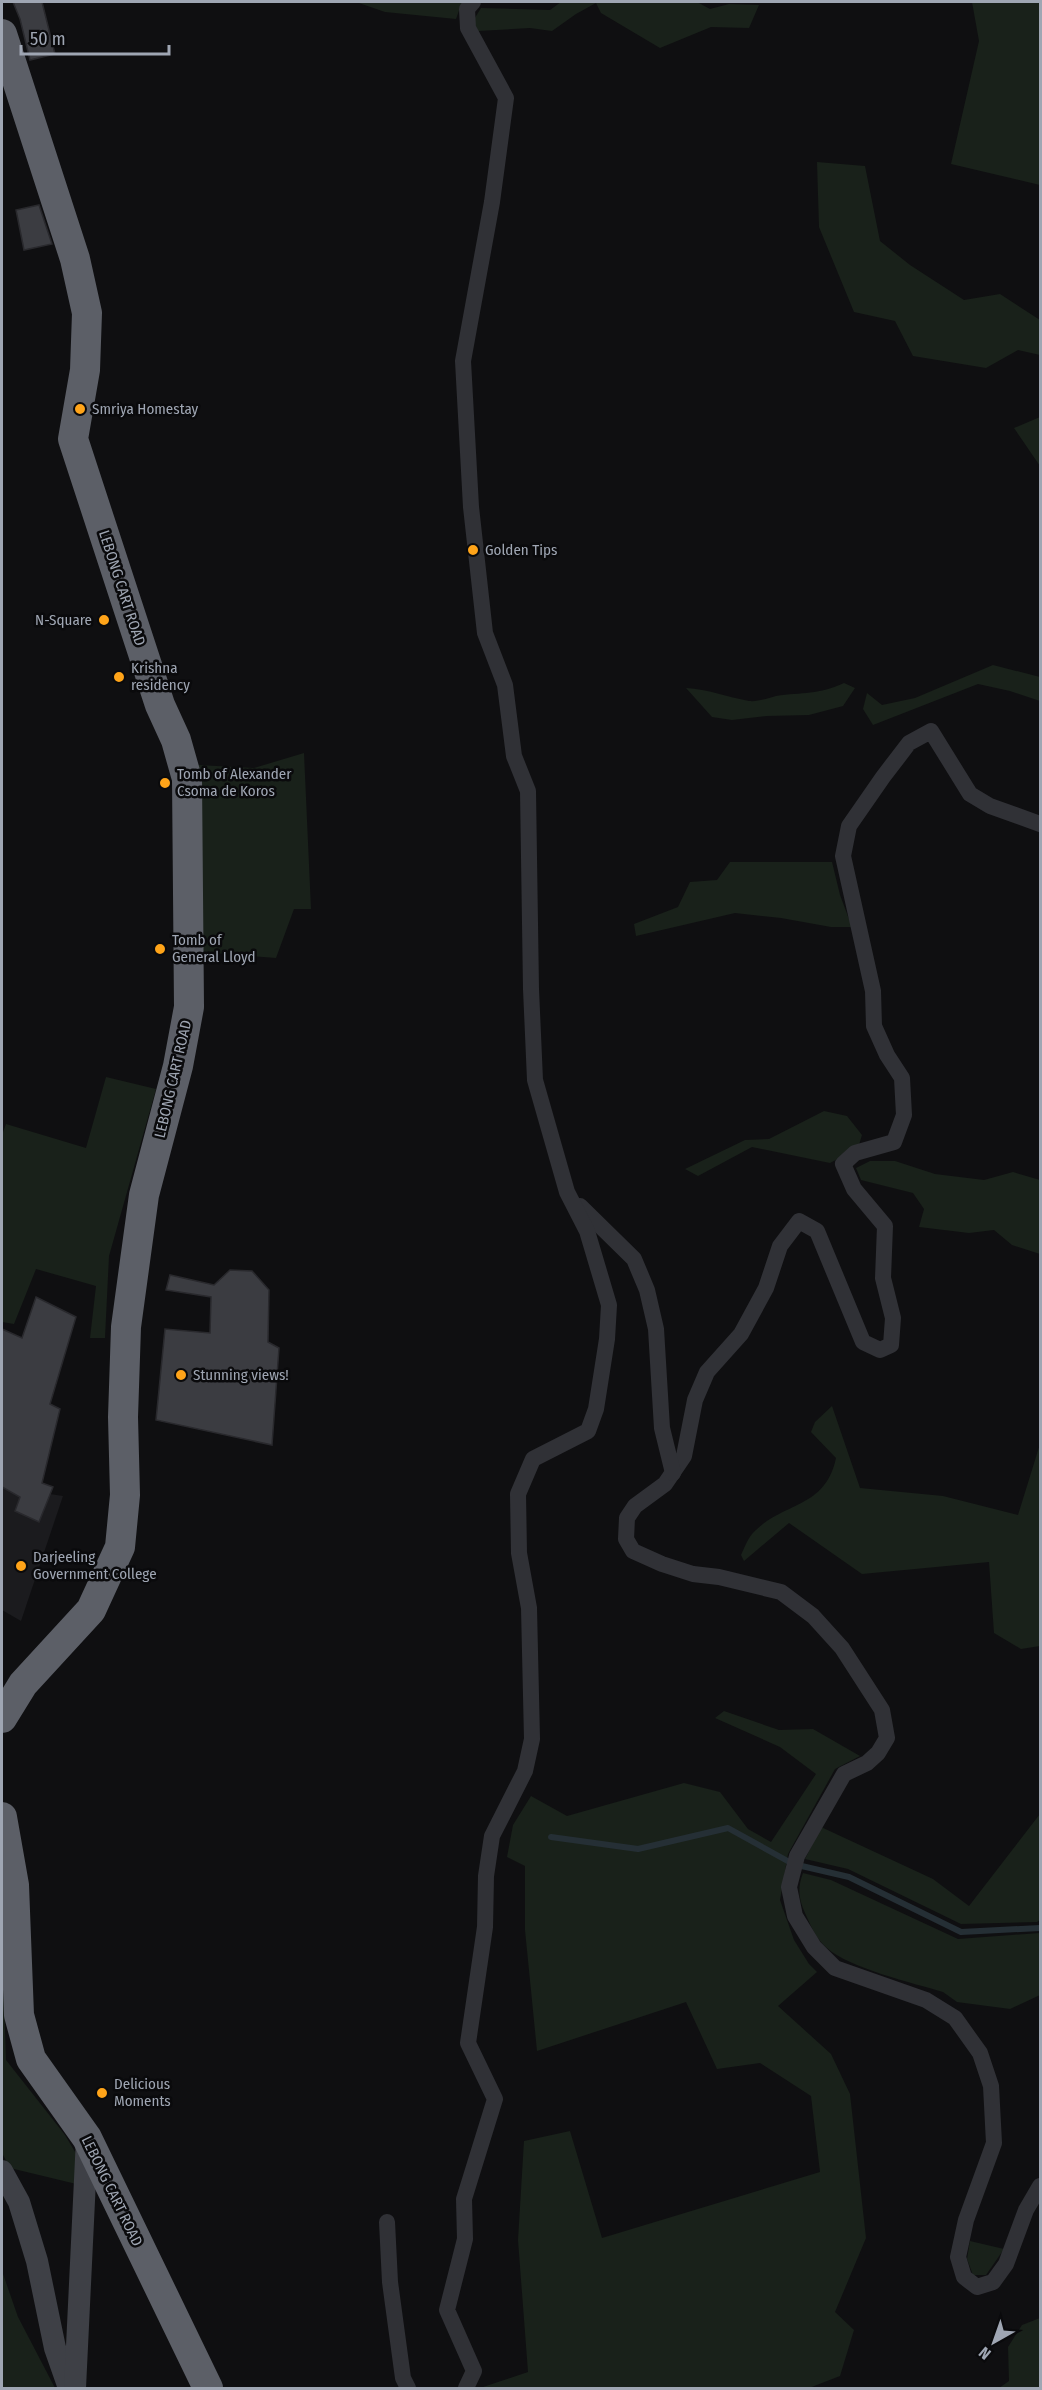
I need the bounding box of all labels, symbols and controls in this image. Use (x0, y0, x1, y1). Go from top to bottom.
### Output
scale bar (21, 18, 170, 56)
text: 50 m (30, 28, 66, 50)
place label: Smriya Homestay (92, 400, 199, 418)
marker: Smriya Homestay (73, 402, 87, 416)
street label: LEBONG CART ROAD (95, 528, 149, 648)
place label: Golden Tips (485, 541, 557, 559)
marker: Golden Tips (466, 543, 480, 557)
place label: N-Square (35, 611, 92, 629)
marker: N-Square (97, 613, 111, 627)
place label: Krishna residency (131, 659, 190, 694)
marker: Krishna residency (112, 670, 126, 684)
place label: Tomb of Alexander Csoma de Koros (177, 765, 292, 800)
marker: Tomb of Alexander Csoma de Koros (158, 776, 172, 790)
place label: Tomb of General Lloyd (172, 931, 256, 966)
marker: Tomb of General Lloyd (153, 942, 167, 956)
street label: LEBONG CART ROAD (151, 1018, 195, 1140)
place label: Stunning views! (193, 1366, 289, 1384)
marker: Stunning views! (174, 1368, 188, 1382)
place label: Darjeeling Government College (33, 1548, 157, 1583)
marker: Darjeeling Government College (14, 1559, 28, 1573)
place label: Delicious Moments (114, 2075, 171, 2110)
marker: Delicious Moments (95, 2086, 109, 2100)
street label: LEBONG CART ROAD (78, 2133, 146, 2249)
north arrow (964, 2312, 1024, 2372)
text: N (975, 2343, 994, 2363)

